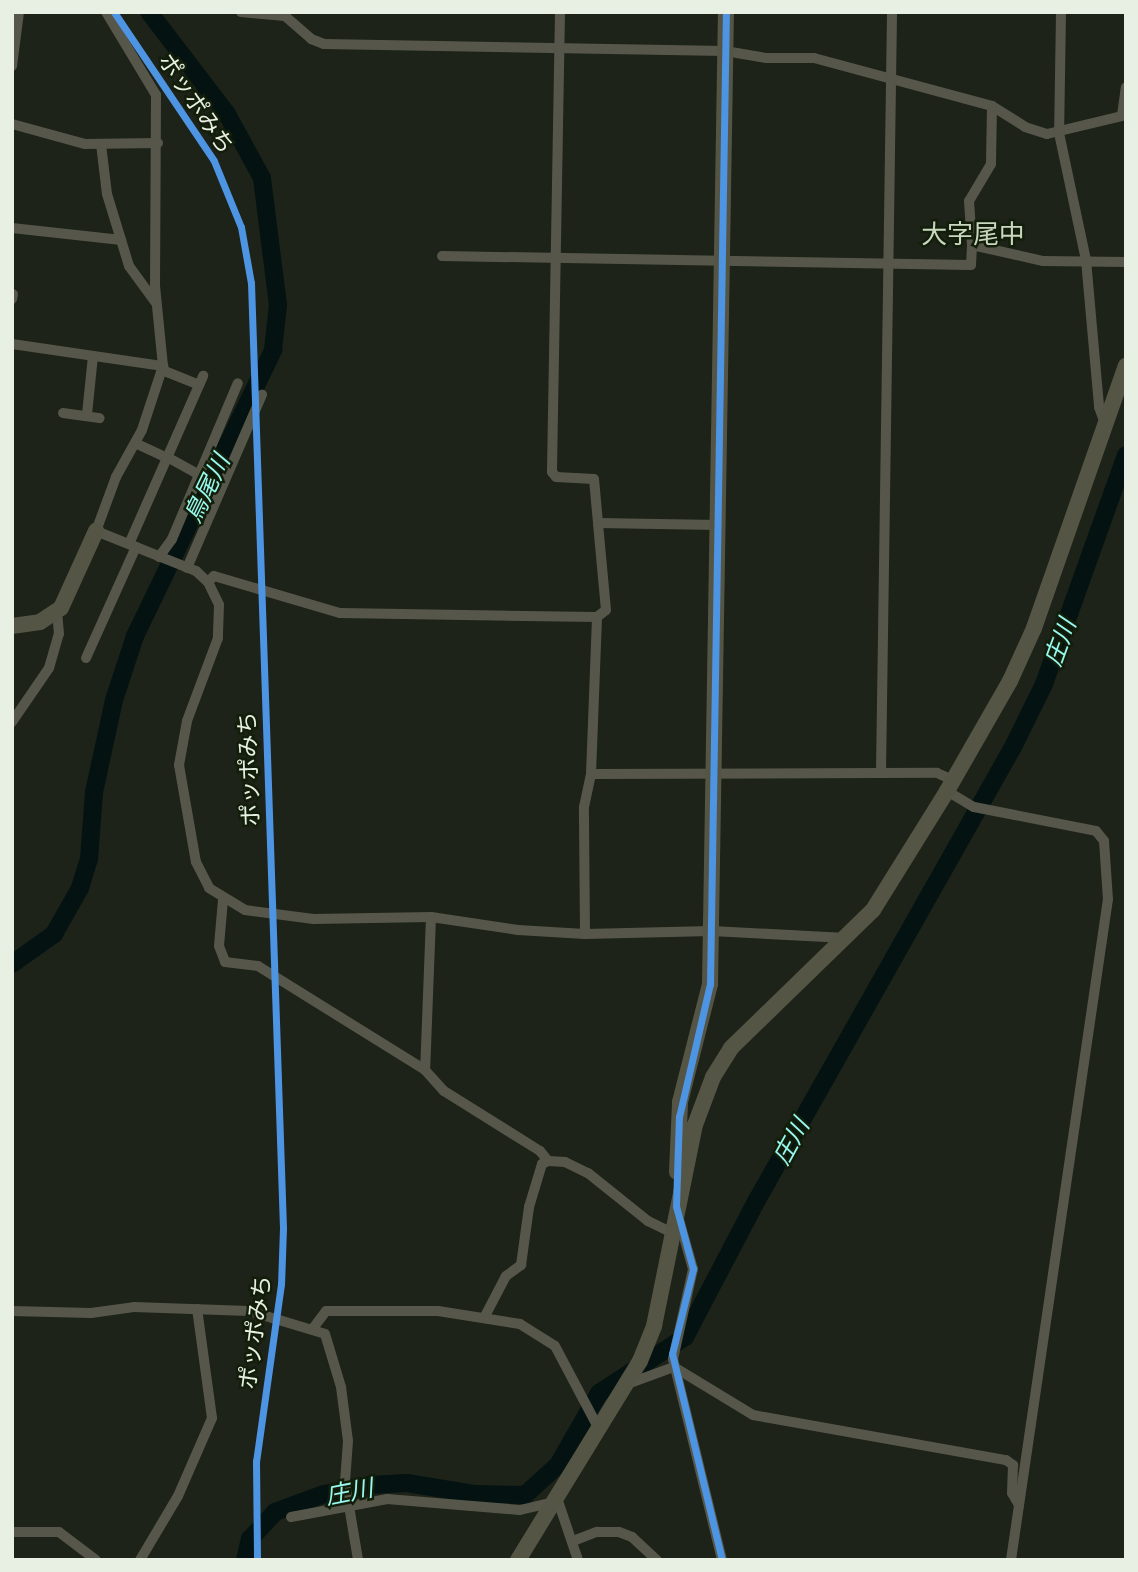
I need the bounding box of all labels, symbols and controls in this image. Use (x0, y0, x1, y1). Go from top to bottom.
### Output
street label: ポッポみち (153, 48, 241, 158)
district label: 大字尾中 (921, 218, 1025, 250)
water label: 鳥尾川 (177, 449, 235, 527)
water label: 庄川 (1037, 615, 1081, 669)
street label: ポッポみち (232, 711, 264, 827)
water label: 庄川 (766, 1113, 814, 1169)
street label: ポッポみち (232, 1273, 276, 1391)
water label: 庄川 (323, 1472, 375, 1510)

